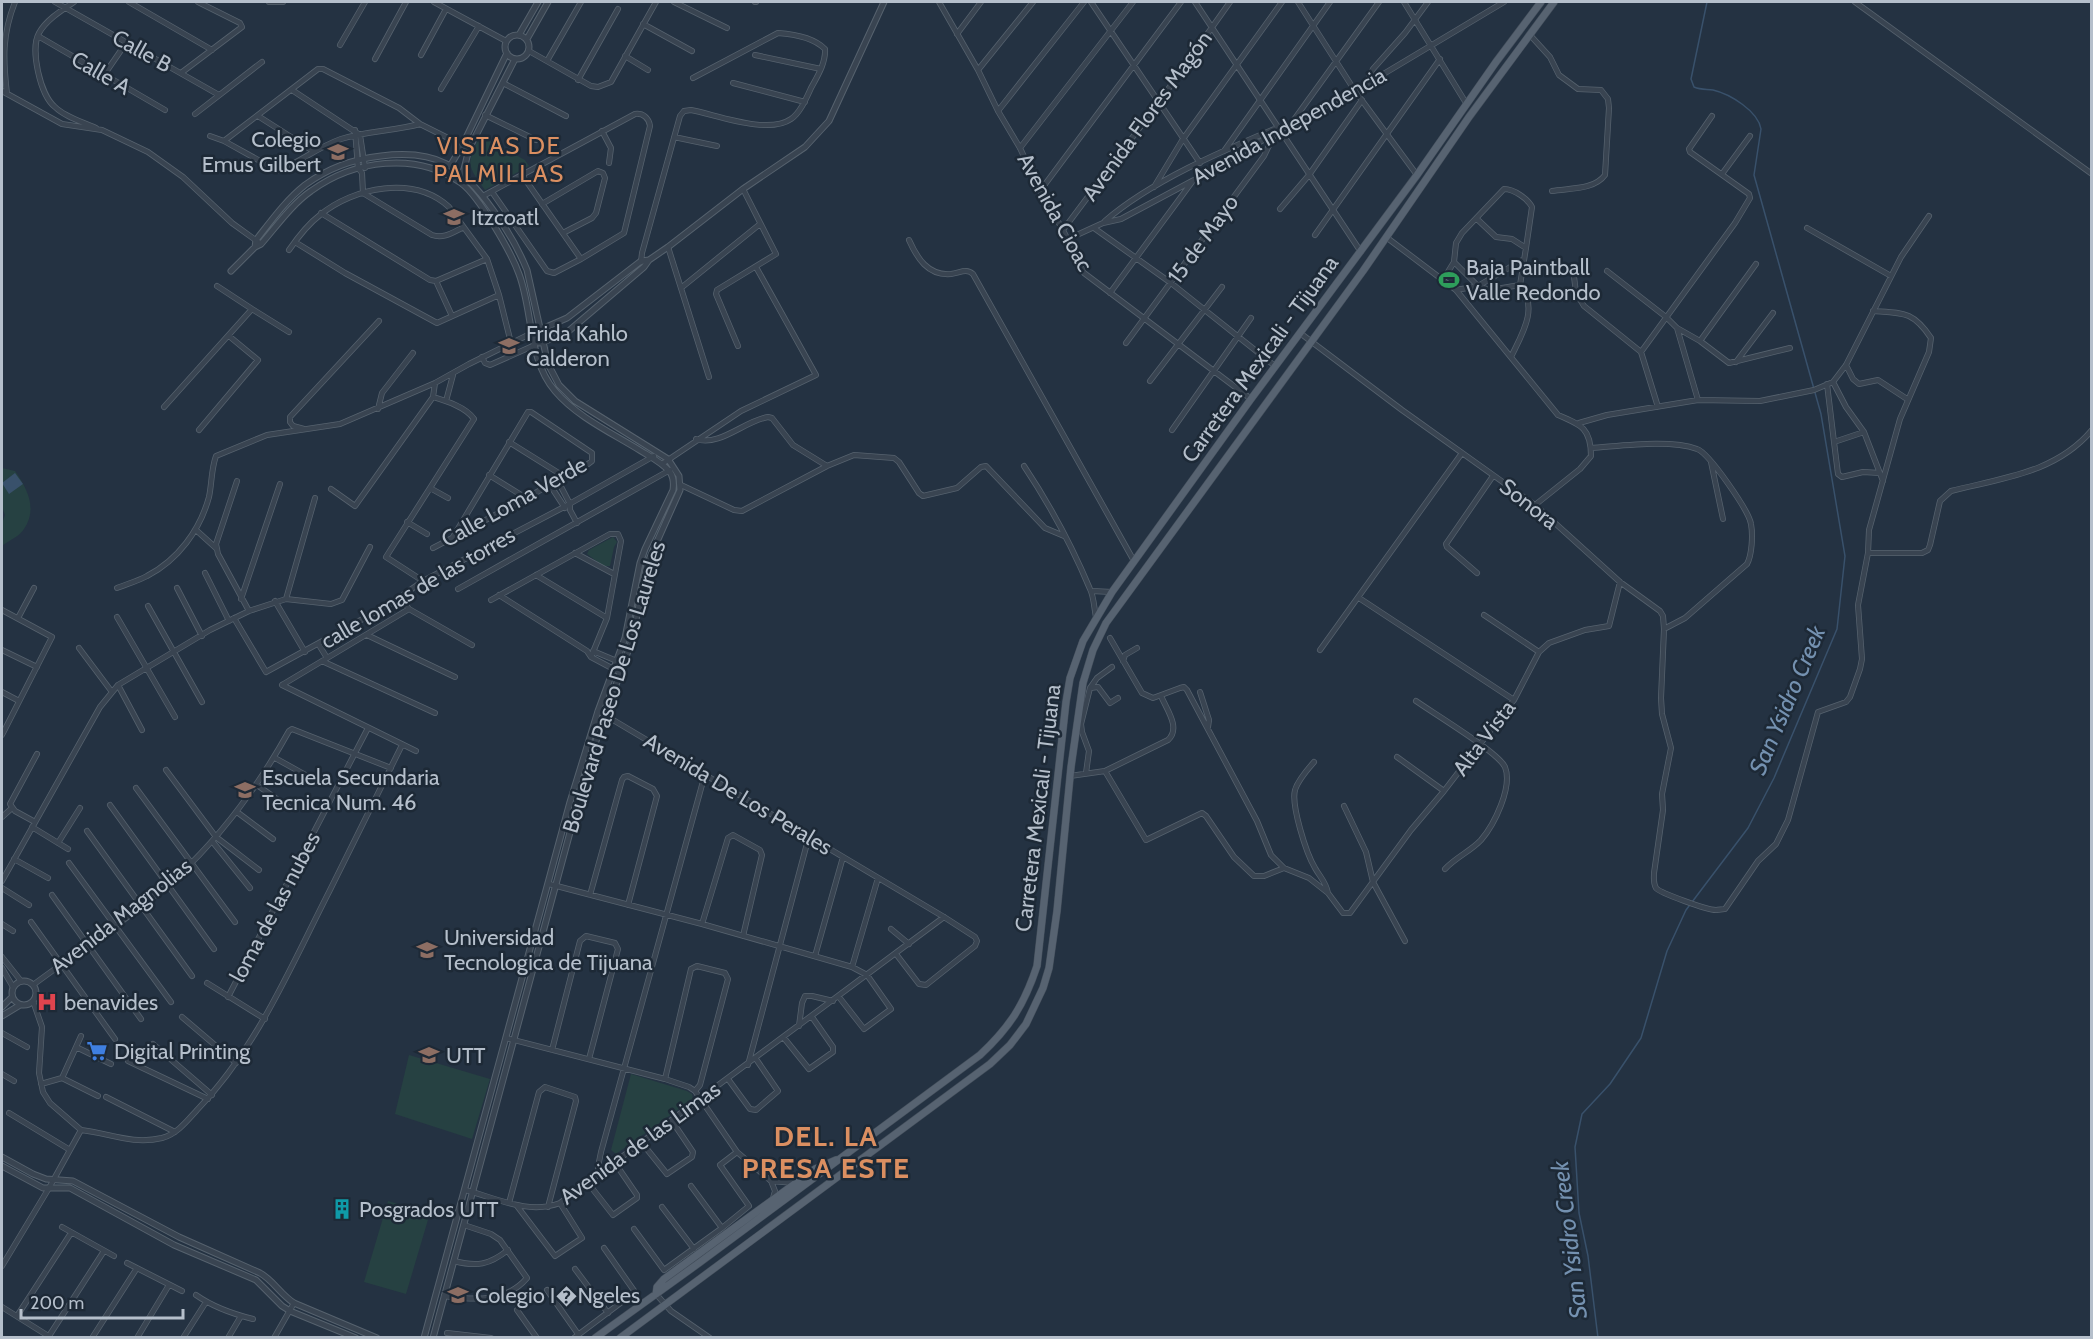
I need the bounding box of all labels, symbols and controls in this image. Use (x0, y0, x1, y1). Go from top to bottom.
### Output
street label: Calle B (108, 24, 176, 78)
street label: Avenida Flores Magón (1076, 26, 1218, 206)
street label: Calle A (66, 45, 136, 101)
street label: Avenida Independencia (1187, 61, 1391, 190)
place label: Colegio Emus Gilbert (202, 126, 322, 178)
district label: VISTAS DE PALMILLAS (433, 131, 565, 188)
school or university icon: Colegio Emus Gilbert (326, 140, 350, 164)
street label: Avenida Cioac (1011, 148, 1099, 276)
street label: 15 de Mayo (1162, 189, 1244, 289)
place label: Itzcoatl (471, 204, 540, 231)
school or university icon: Itzcoatl (442, 205, 466, 229)
street label: Carretera Mexicali - Tijuana (1176, 250, 1344, 468)
place label: Baja Paintball Valle Redondo (1466, 254, 1601, 306)
sports icon: Baja Paintball Valle Redondo (1437, 268, 1461, 292)
place label: Frida Kahlo Calderon (526, 320, 628, 372)
school or university icon: Frida Kahlo Calderon (497, 334, 521, 358)
street label: Calle Loma Verde (437, 451, 591, 553)
street label: Sonora (1494, 473, 1564, 535)
street label: calle lomas de las torres (316, 521, 520, 655)
street label: Boulevard Paseo De Los Laureles (557, 538, 671, 836)
water label: San Ysidro Creek (1743, 621, 1832, 779)
street label: Carretera Mexicali - Tijuana (1009, 682, 1067, 933)
street label: Alta Vista (1447, 695, 1521, 781)
street label: Avenida De Los Perales (639, 727, 837, 861)
place label: Escuela Secundaria Tecnica Num. 46 (262, 764, 440, 816)
school or university icon: Escuela Secundaria Tecnica Num. 46 (233, 778, 257, 802)
street label: loma de las nubes (224, 827, 326, 987)
street label: Avenida Magnolias (45, 852, 197, 980)
place label: Universidad Tecnologica de Tijuana (444, 924, 653, 976)
school or university icon: Universidad Tecnologica de Tijuana (415, 938, 439, 962)
place label: benavides (64, 989, 158, 1016)
hospital icon: benavides (35, 990, 59, 1014)
place label: Digital Printing (114, 1038, 251, 1065)
supermarket icon: Digital Printing (85, 1039, 109, 1063)
place label: UTT (446, 1042, 486, 1069)
school or university icon: UTT (417, 1043, 441, 1067)
street label: Avenida de las Limas (554, 1076, 726, 1210)
district label: DEL. LA PRESA ESTE (742, 1119, 910, 1185)
water label: San Ysidro Creek (1545, 1159, 1593, 1321)
place label: Posgrados UTT (359, 1196, 499, 1223)
building icon: Posgrados UTT (330, 1197, 354, 1221)
scale bar (21, 1282, 183, 1320)
place label: Colegio I�Ngeles (475, 1282, 640, 1309)
school or university icon: Colegio I�Ngeles (446, 1283, 470, 1307)
text: 200 m (30, 1292, 84, 1314)

